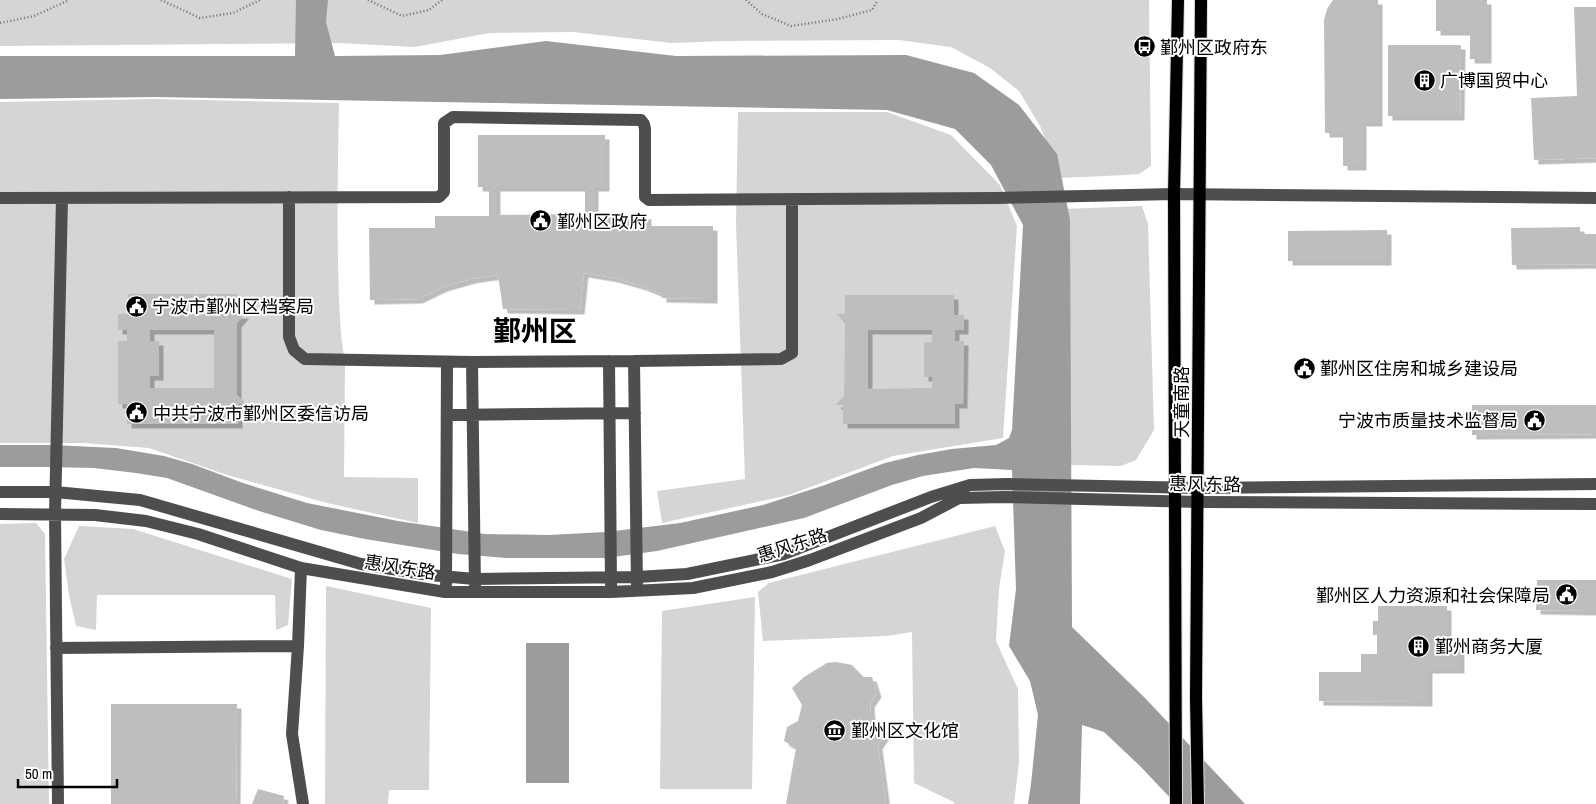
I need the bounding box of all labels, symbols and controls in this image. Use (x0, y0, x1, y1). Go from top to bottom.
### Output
bus stop icon: 鄞州区政府东 (1132, 35, 1156, 59)
place label: 鄞州区政府东 (1160, 35, 1268, 60)
building icon: 广博国贸中心 (1412, 68, 1436, 92)
place label: 广博国贸中心 (1440, 68, 1548, 93)
public building icon: 鄞州区政府 (529, 209, 553, 233)
place label: 鄞州区政府 (557, 209, 647, 234)
public building icon: 宁波市鄞州区档案局 (124, 294, 148, 318)
place label: 宁波市鄞州区档案局 (152, 294, 314, 319)
district label: 鄞州区 (493, 312, 577, 350)
public building icon: 鄞州区住房和城乡建设局 (1292, 356, 1316, 380)
place label: 鄞州区住房和城乡建设局 (1320, 356, 1518, 381)
street label: 天童南路 (1169, 366, 1194, 438)
public building icon: 中共宁波市鄞州区委信访局 (125, 401, 149, 425)
place label: 中共宁波市鄞州区委信访局 (153, 401, 369, 426)
place label: 宁波市质量技术监督局 (1338, 408, 1518, 433)
public building icon: 宁波市质量技术监督局 (1522, 408, 1546, 432)
street label: 惠风东路 (1169, 471, 1241, 497)
street label: 惠风东路 (754, 522, 830, 568)
street label: 惠风东路 (362, 549, 438, 585)
place label: 鄞州区人力资源和社会保障局 (1316, 583, 1550, 608)
public building icon: 鄞州区人力资源和社会保障局 (1554, 583, 1578, 607)
building icon: 鄞州商务大厦 (1407, 634, 1431, 658)
place label: 鄞州商务大厦 (1435, 634, 1543, 659)
museum icon: 鄞州区文化馆 (823, 718, 847, 742)
place label: 鄞州区文化馆 (851, 718, 959, 743)
scale bar (18, 756, 116, 788)
text: 50 m (25, 763, 52, 784)

